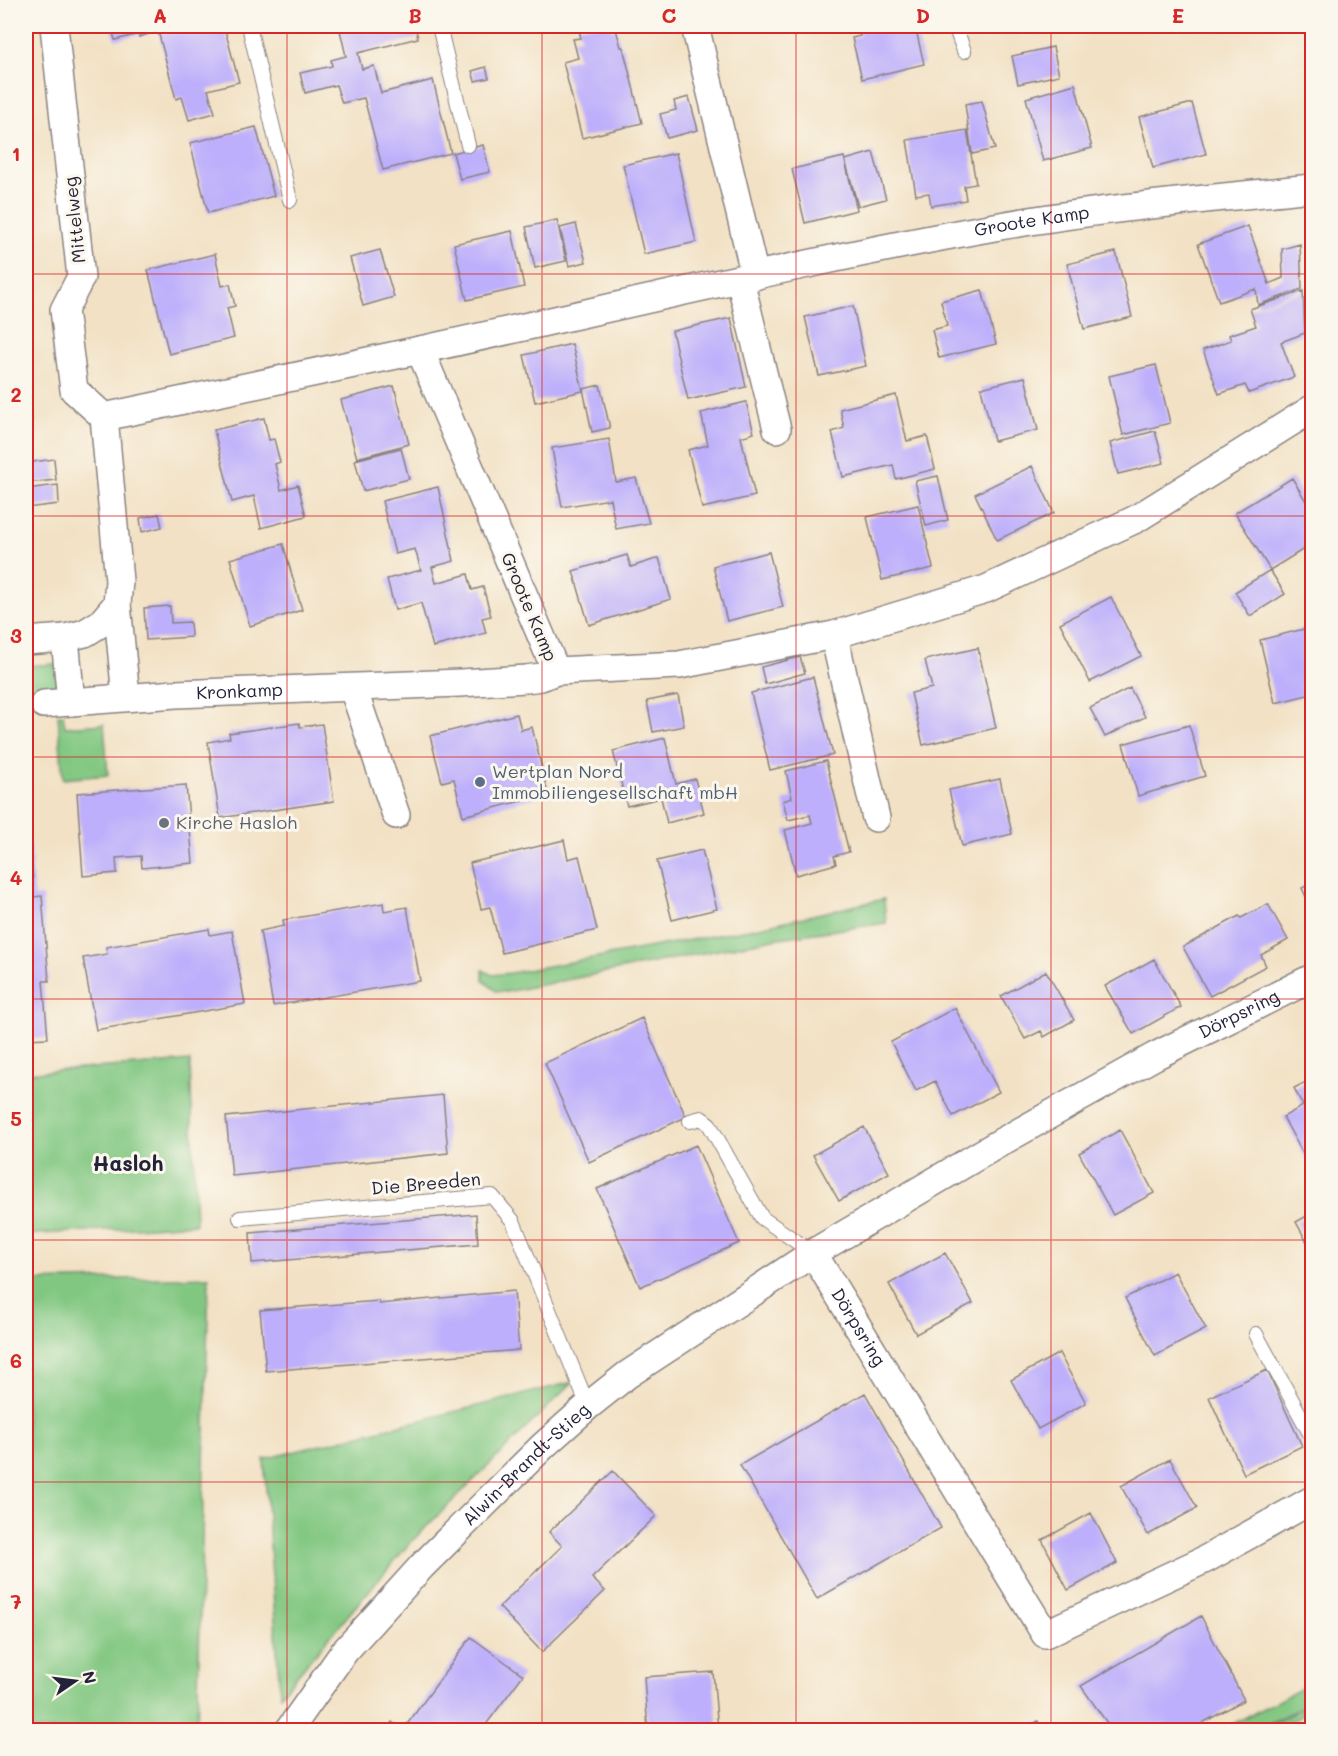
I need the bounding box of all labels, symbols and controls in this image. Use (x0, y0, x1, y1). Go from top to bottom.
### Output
text: A (153, 2, 167, 28)
text: B (408, 2, 422, 28)
text: C (662, 2, 677, 28)
text: D (916, 2, 930, 28)
text: E (1172, 2, 1184, 28)
text: 1 (12, 140, 20, 166)
street label: Mittelweg (58, 176, 90, 265)
street label: Groote Kamp (972, 200, 1091, 241)
text: 2 (10, 381, 22, 407)
street label: Groote Kamp (496, 548, 564, 665)
text: 3 (10, 622, 22, 648)
street label: Kronkamp (196, 677, 283, 704)
place label: Wertplan Nord Immobiliengesellschaft mbH (492, 759, 738, 804)
marker: Wertplan Nord Immobiliengesellschaft mbH (473, 775, 487, 789)
place label: Kirche Hasloh (176, 810, 297, 834)
marker: Kirche Hasloh (157, 816, 171, 830)
text: 4 (10, 864, 23, 890)
street label: Dörpsring (1194, 983, 1283, 1043)
text: 5 (10, 1105, 22, 1131)
district label: Hasloh (92, 1149, 164, 1176)
street label: Die Breeden (370, 1166, 482, 1200)
street label: Dörpsring (826, 1283, 892, 1370)
text: 6 (10, 1347, 22, 1373)
street label: Alwin-Brandt-Stieg (457, 1397, 594, 1530)
text: 7 (10, 1588, 22, 1614)
north arrow (45, 1651, 105, 1711)
text: N (78, 1669, 102, 1686)

